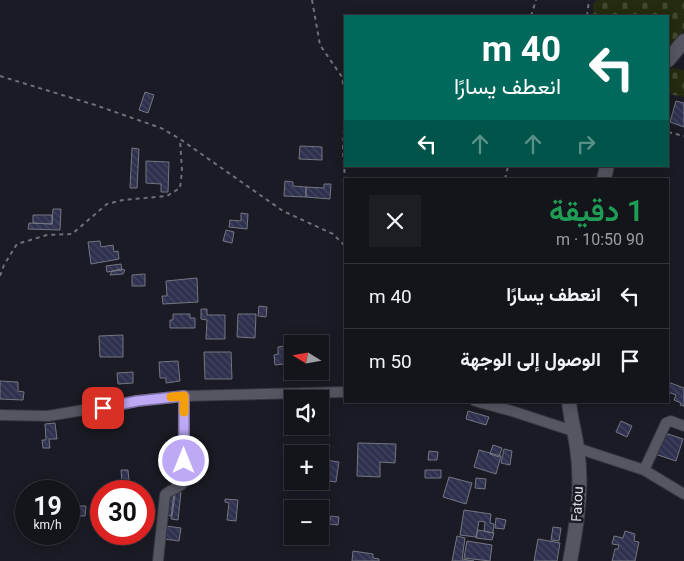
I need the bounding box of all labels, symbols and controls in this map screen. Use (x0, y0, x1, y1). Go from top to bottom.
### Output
text: 40 m (482, 29, 561, 70)
icon: left (579, 35, 644, 100)
text: انعطف يسارًا (454, 74, 561, 99)
icon: left (413, 130, 441, 158)
icon: ahead (466, 130, 494, 158)
icon: ahead (519, 130, 547, 158)
icon: right (572, 130, 600, 158)
text: 1 دقيقة (549, 193, 644, 228)
button: close (369, 195, 421, 247)
text: 90 m · 10:50 (556, 230, 644, 249)
icon: left (616, 282, 644, 310)
text: انعطف يسارًا (506, 283, 601, 306)
text: 40 m (369, 285, 412, 308)
north arrow (284, 335, 329, 380)
map controls (284, 335, 329, 545)
icon: arrive (616, 347, 644, 375)
text: الوصول إلى الوجهة (460, 348, 601, 371)
text: 50 m (369, 350, 412, 373)
pin (82, 387, 124, 429)
button: sound (284, 390, 329, 435)
icon: arrive (89, 394, 117, 422)
position arrow (157, 434, 209, 486)
button: + (284, 445, 329, 490)
speed limit sign: 30 (90, 480, 155, 545)
street label: Fatou (568, 486, 586, 522)
text: 19 (33, 492, 62, 521)
button: − (284, 500, 329, 545)
text: km/h (33, 518, 62, 532)

